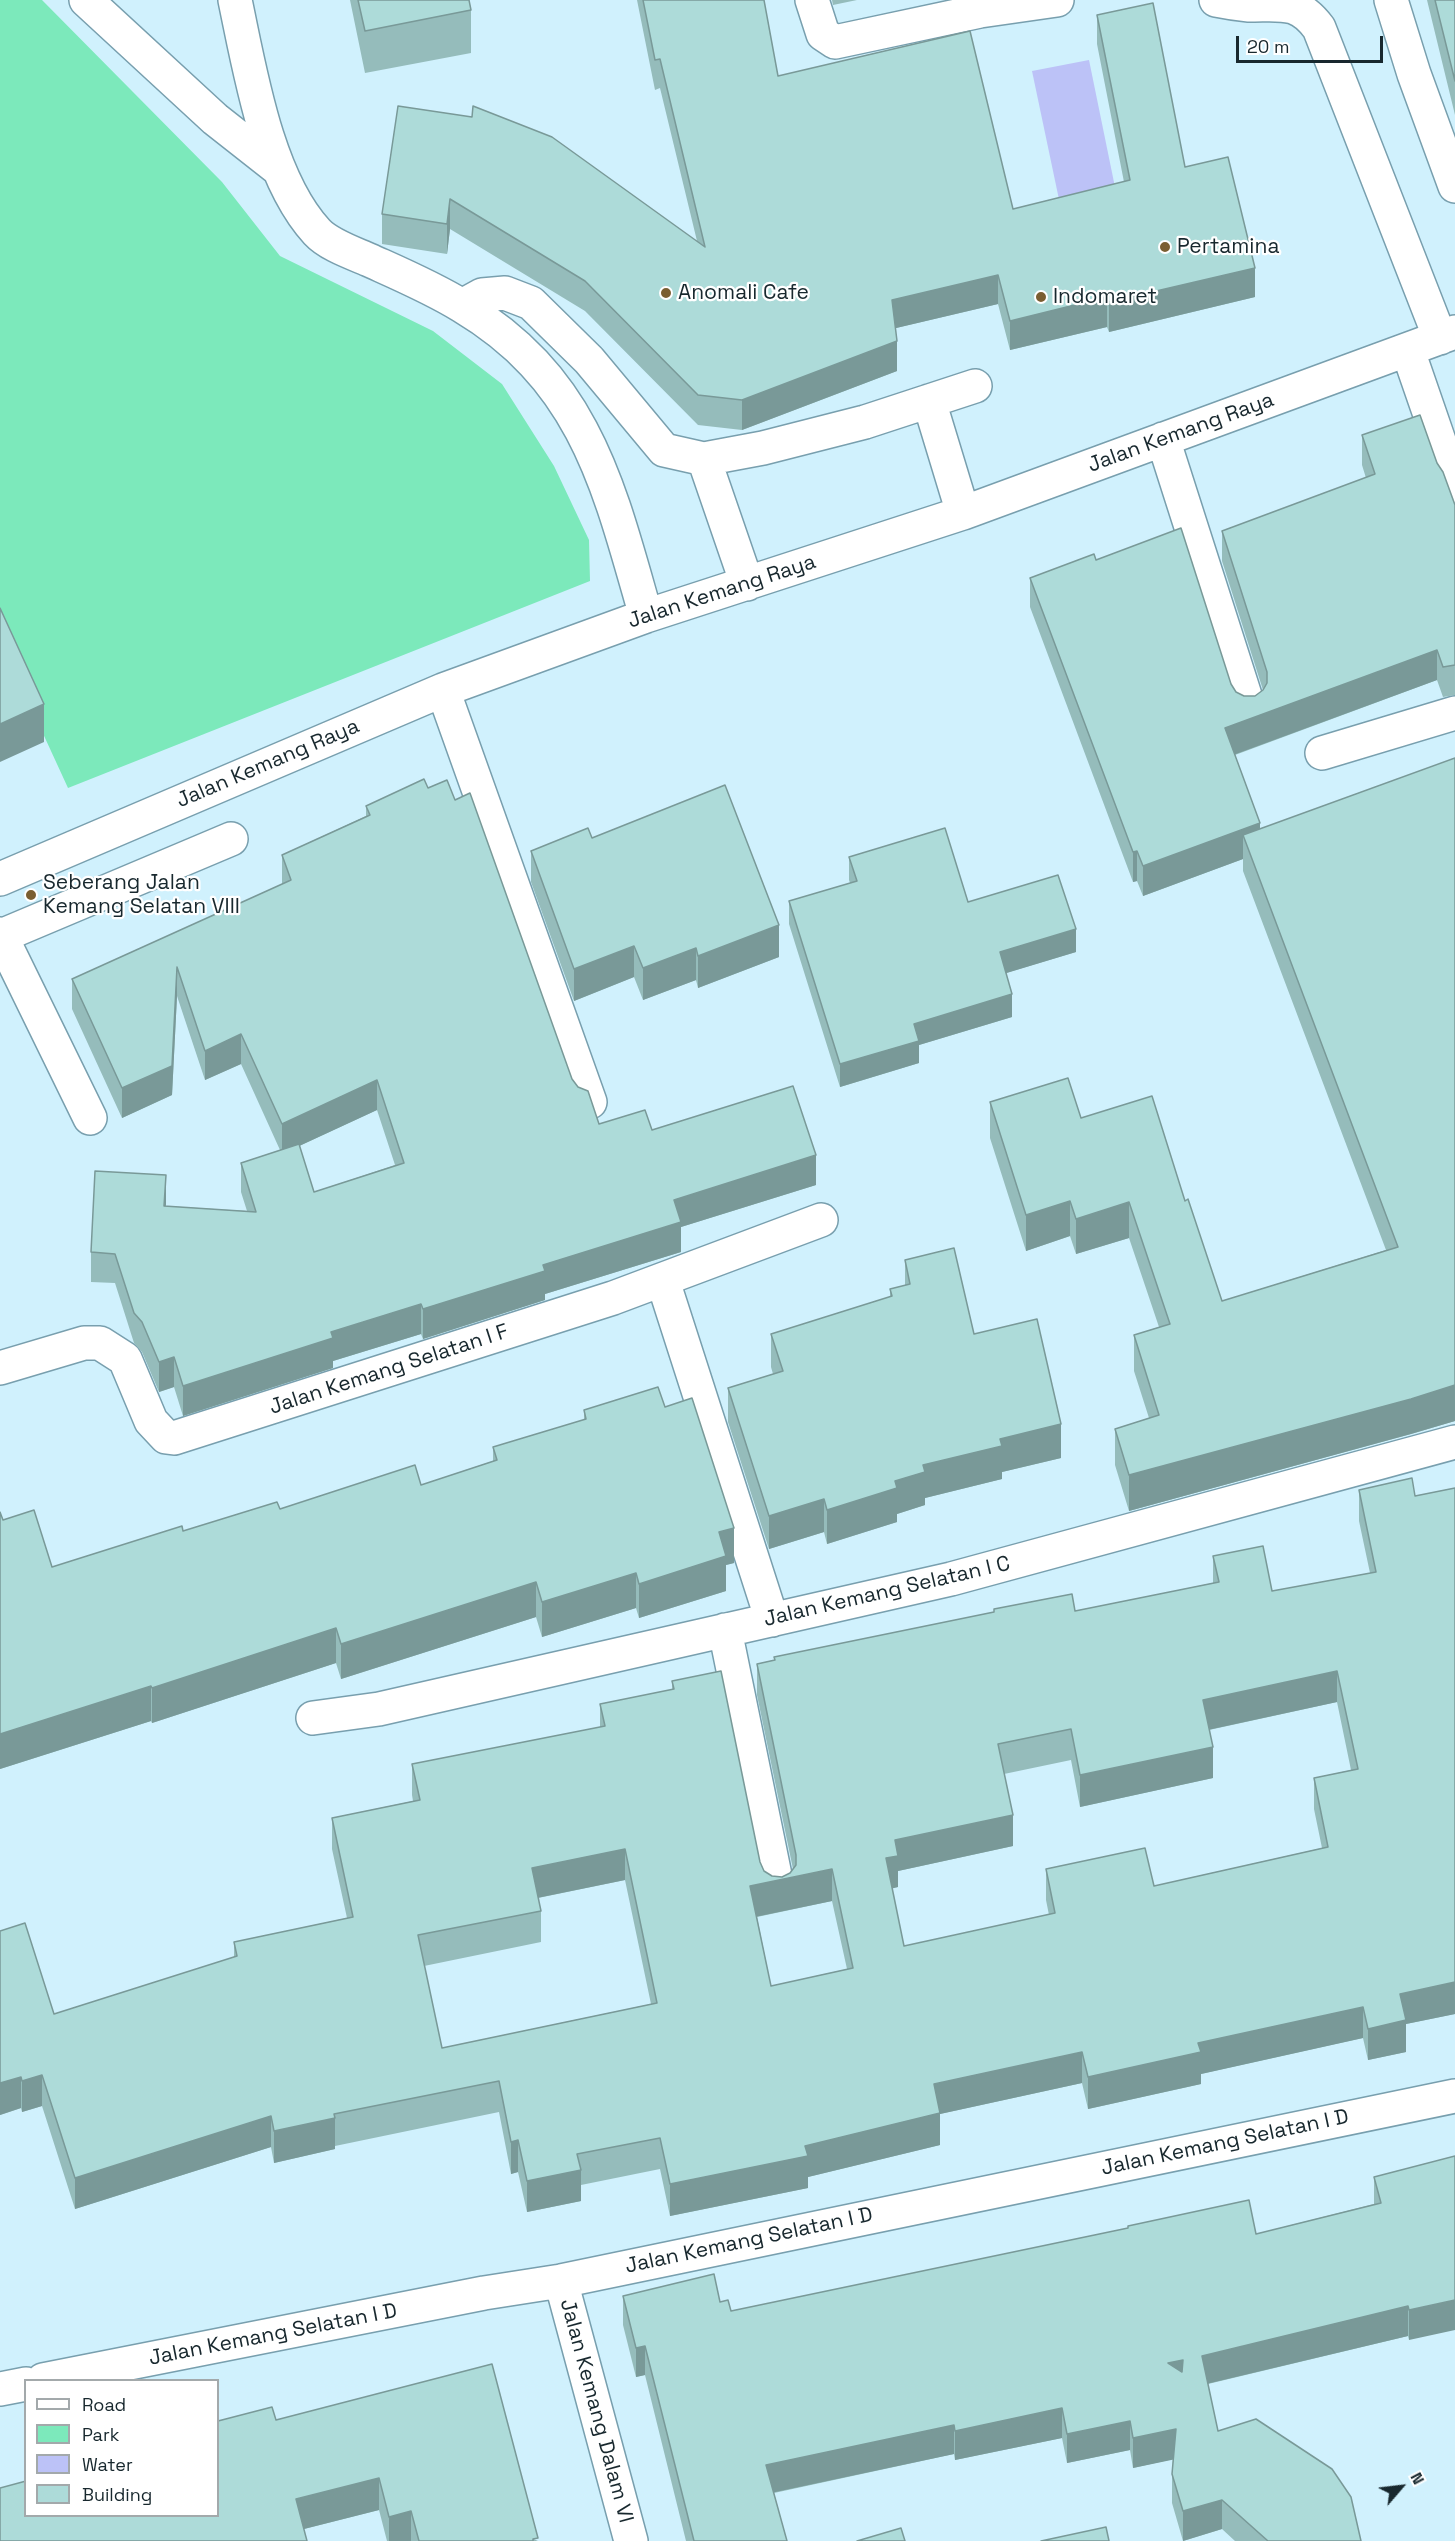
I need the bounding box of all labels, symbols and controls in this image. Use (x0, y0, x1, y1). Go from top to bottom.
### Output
scale bar (1239, 24, 1386, 62)
text: 20 m (1247, 35, 1290, 58)
place label: Pertamina (1177, 234, 1279, 260)
marker: Pertamina (1158, 240, 1172, 254)
place label: Anomali Cafe (678, 280, 809, 306)
place label: Indomaret (1053, 284, 1157, 310)
marker: Anomali Cafe (659, 286, 673, 300)
marker: Indomaret (1034, 290, 1048, 304)
street label: Jalan Kemang Raya (1085, 388, 1277, 478)
street label: Jalan Kemang Raya (625, 550, 819, 634)
street label: Jalan Kemang Raya (173, 714, 363, 814)
place label: Seberang Jalan Kemang Selatan VIII (43, 870, 240, 920)
marker: Seberang Jalan Kemang Selatan VIII (24, 888, 38, 902)
street label: Jalan Kemang Selatan I F (266, 1319, 512, 1421)
street label: Jalan Kemang Selatan I C (761, 1551, 1013, 1633)
street label: Jalan Kemang Selatan I D (1099, 2104, 1351, 2182)
street label: Jalan Kemang Selatan I D (623, 2202, 875, 2280)
street label: Jalan Kemang Dalam VI (554, 2296, 638, 2526)
street label: Jalan Kemang Selatan I D (147, 2299, 399, 2371)
legend (24, 2379, 219, 2517)
text: Road (82, 2393, 126, 2416)
text: Park (82, 2423, 119, 2446)
text: Water (82, 2453, 133, 2476)
north arrow (1371, 2457, 1431, 2517)
text: N (1406, 2469, 1429, 2488)
text: Building (82, 2483, 152, 2506)

